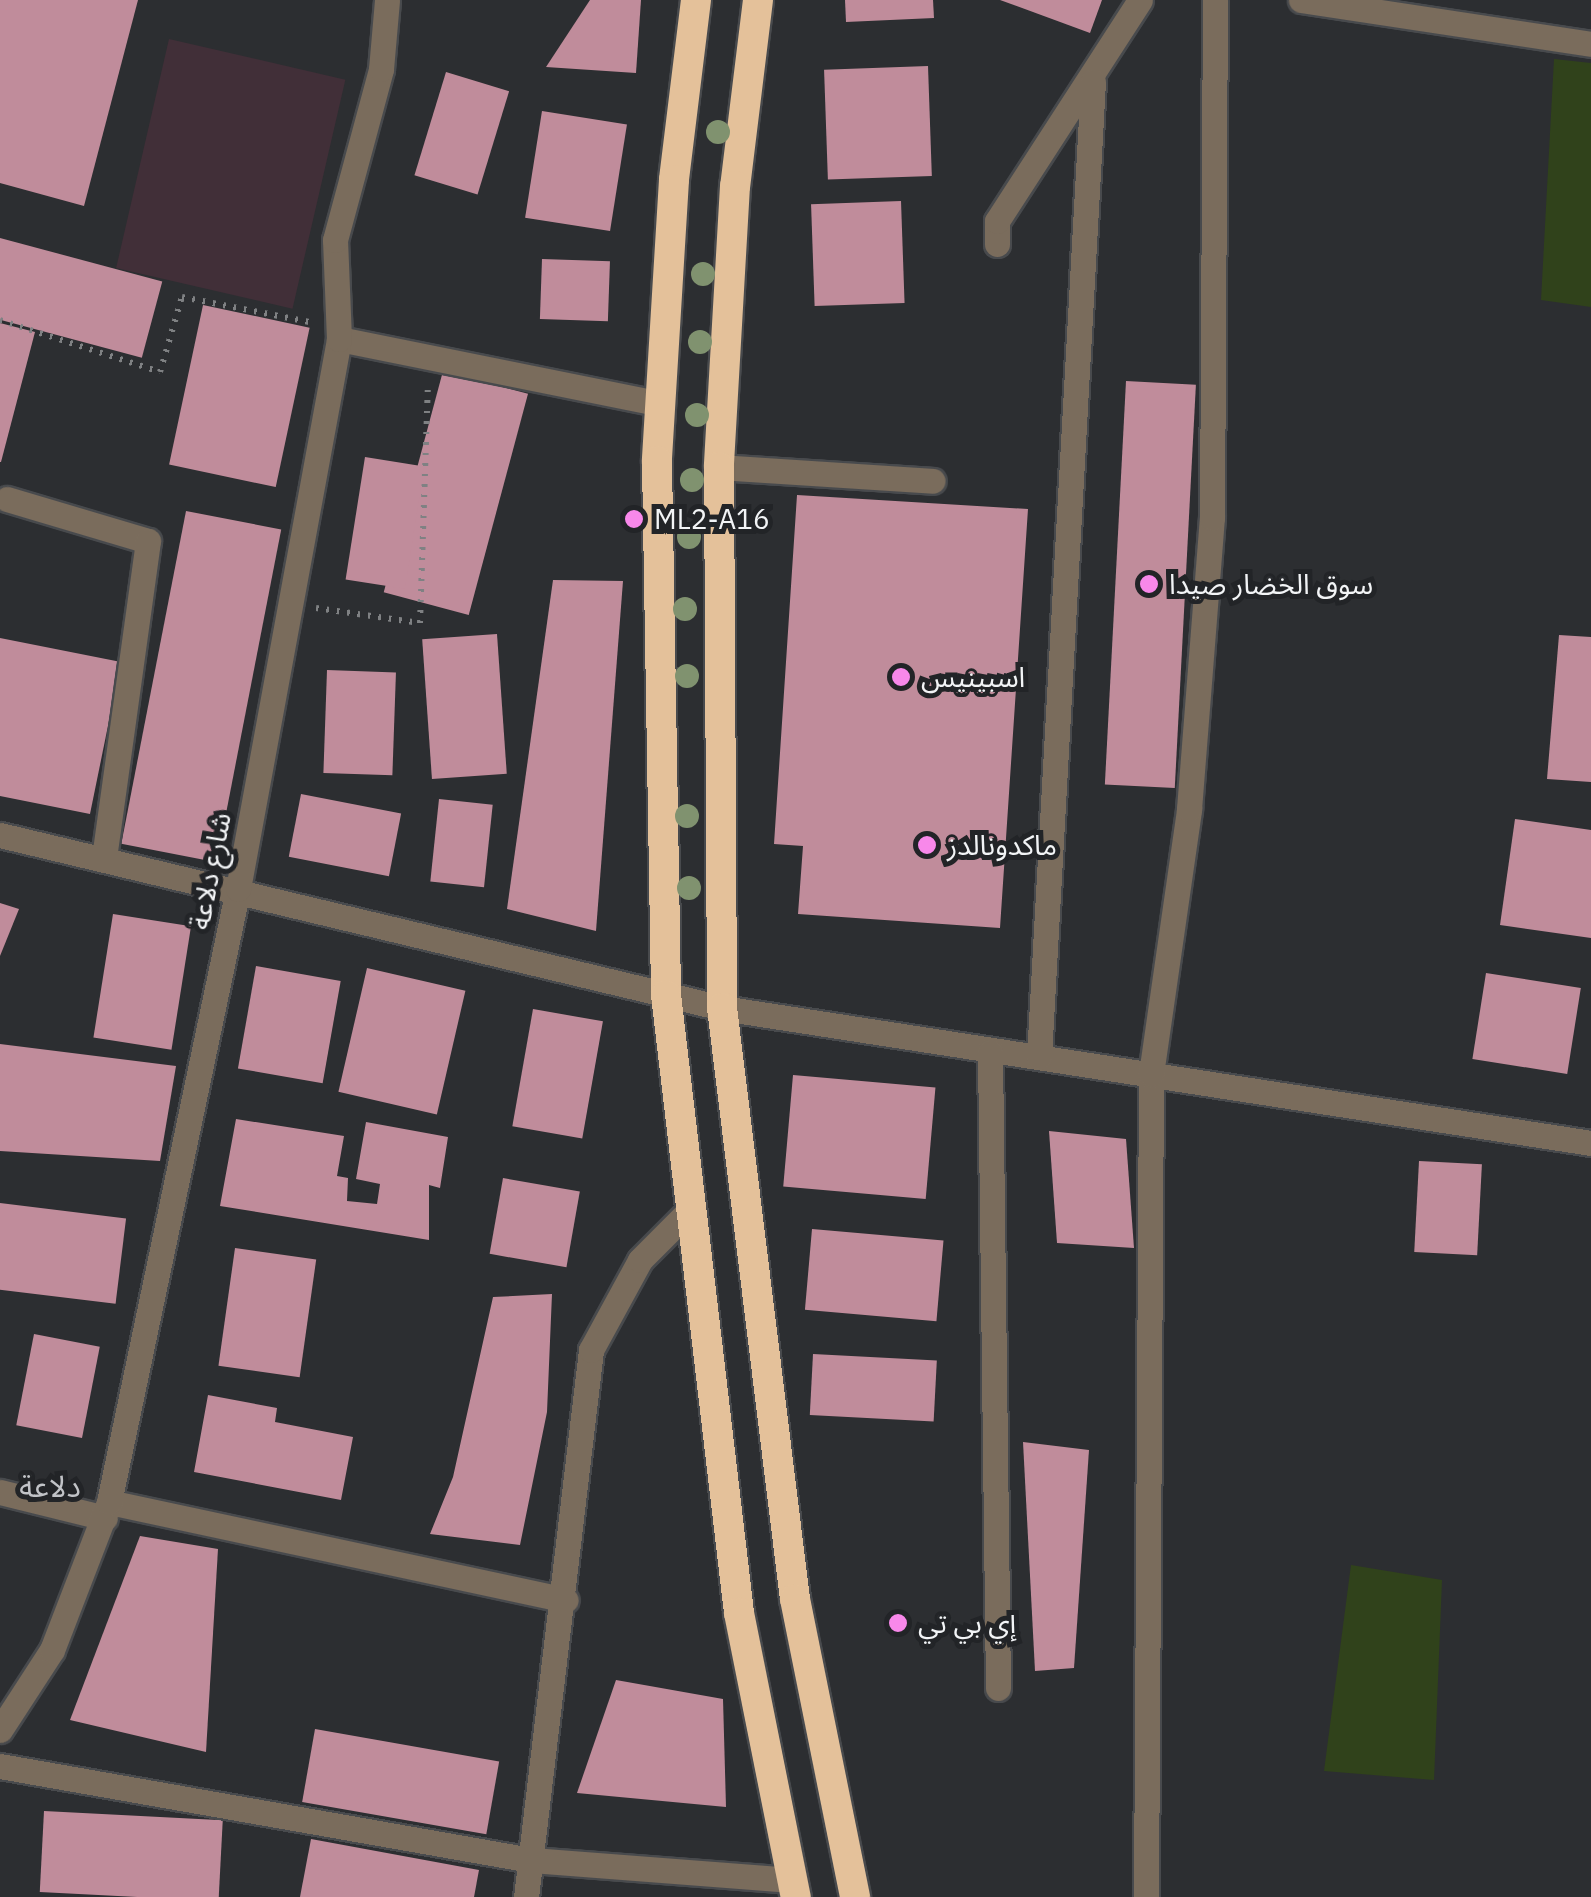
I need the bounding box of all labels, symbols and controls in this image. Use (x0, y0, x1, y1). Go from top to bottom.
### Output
place label: ML2-A16 (654, 502, 770, 536)
marker: ML2-A16 (623, 508, 645, 530)
place label: سوق الخضار صيدا (1169, 567, 1373, 601)
marker: سوق الخضار صيدا (1138, 573, 1160, 595)
place label: اسبينيس (921, 660, 1025, 694)
marker: اسبينيس (890, 666, 912, 688)
street label: شارع دلاعة (182, 810, 238, 932)
place label: ماكدونالدز (947, 828, 1057, 862)
marker: ماكدونالدز (916, 834, 938, 856)
district label: دلاعة (19, 1468, 81, 1504)
place label: إي بي تي (918, 1606, 1016, 1640)
marker: إي بي تي (887, 1612, 909, 1634)

